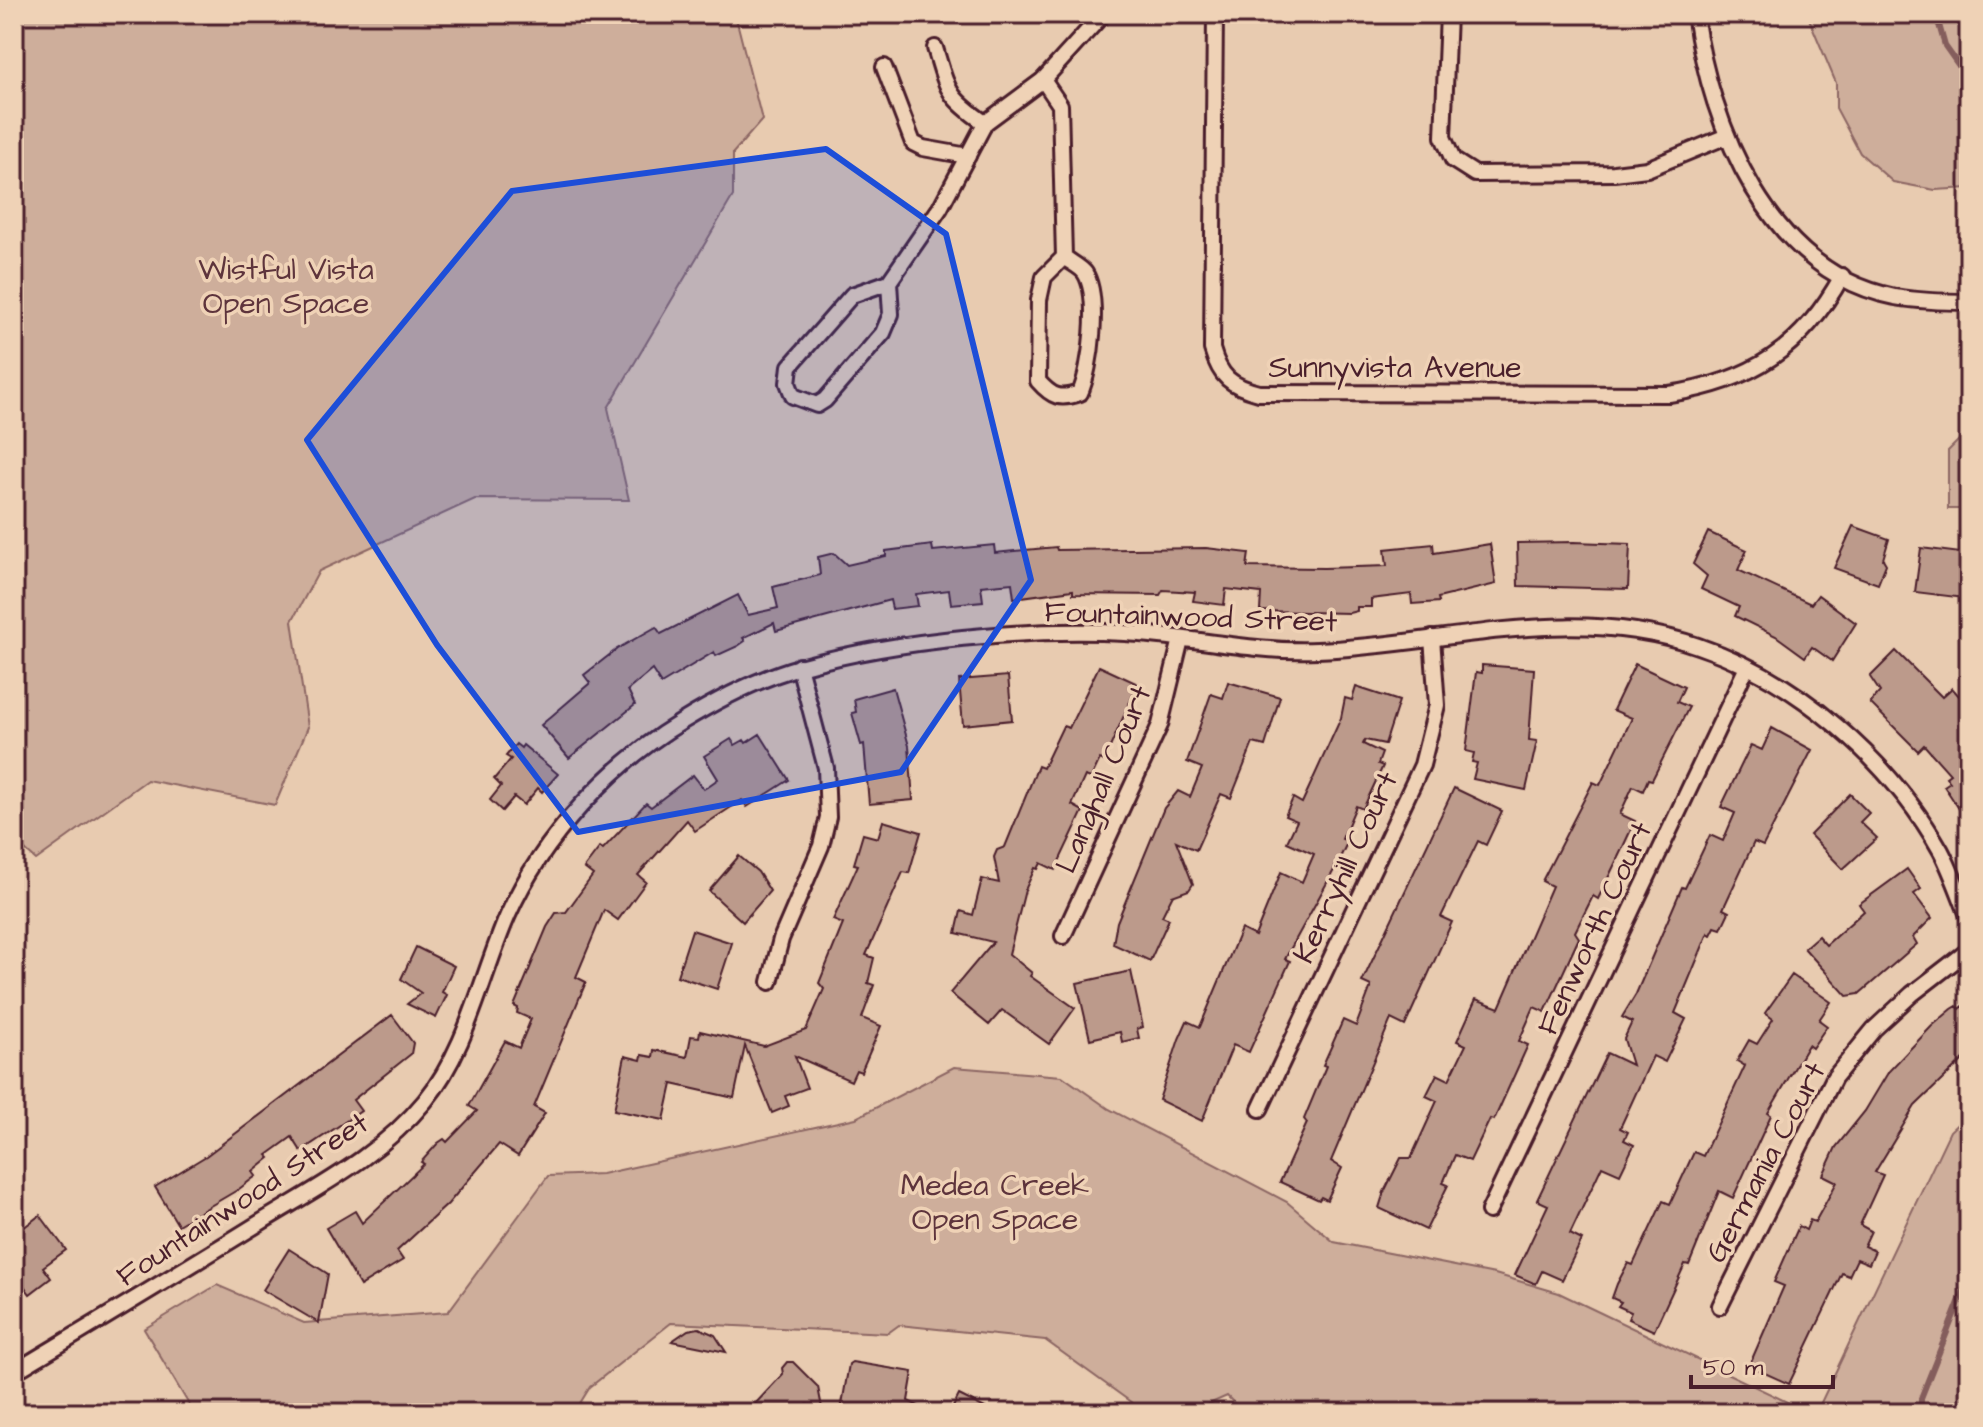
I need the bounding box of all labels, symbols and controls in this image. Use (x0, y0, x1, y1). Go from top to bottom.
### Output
park label: Wistful Vista Open Space (198, 249, 374, 325)
street label: Sunnyvista Avenue (1268, 347, 1522, 390)
street label: Fountainwood Street (1044, 591, 1338, 643)
street label: Langhall Court (1045, 679, 1163, 880)
street label: Kerryhill Court (1283, 765, 1410, 970)
street label: Fenworth Court (1527, 815, 1663, 1042)
street label: Germania Court (1695, 1055, 1836, 1270)
street label: Fountainwood Street (108, 1103, 377, 1297)
park label: Medea Creek Open Space (901, 1165, 1089, 1241)
scale bar (1691, 1339, 1833, 1389)
text: 50 m (1703, 1351, 1764, 1385)

